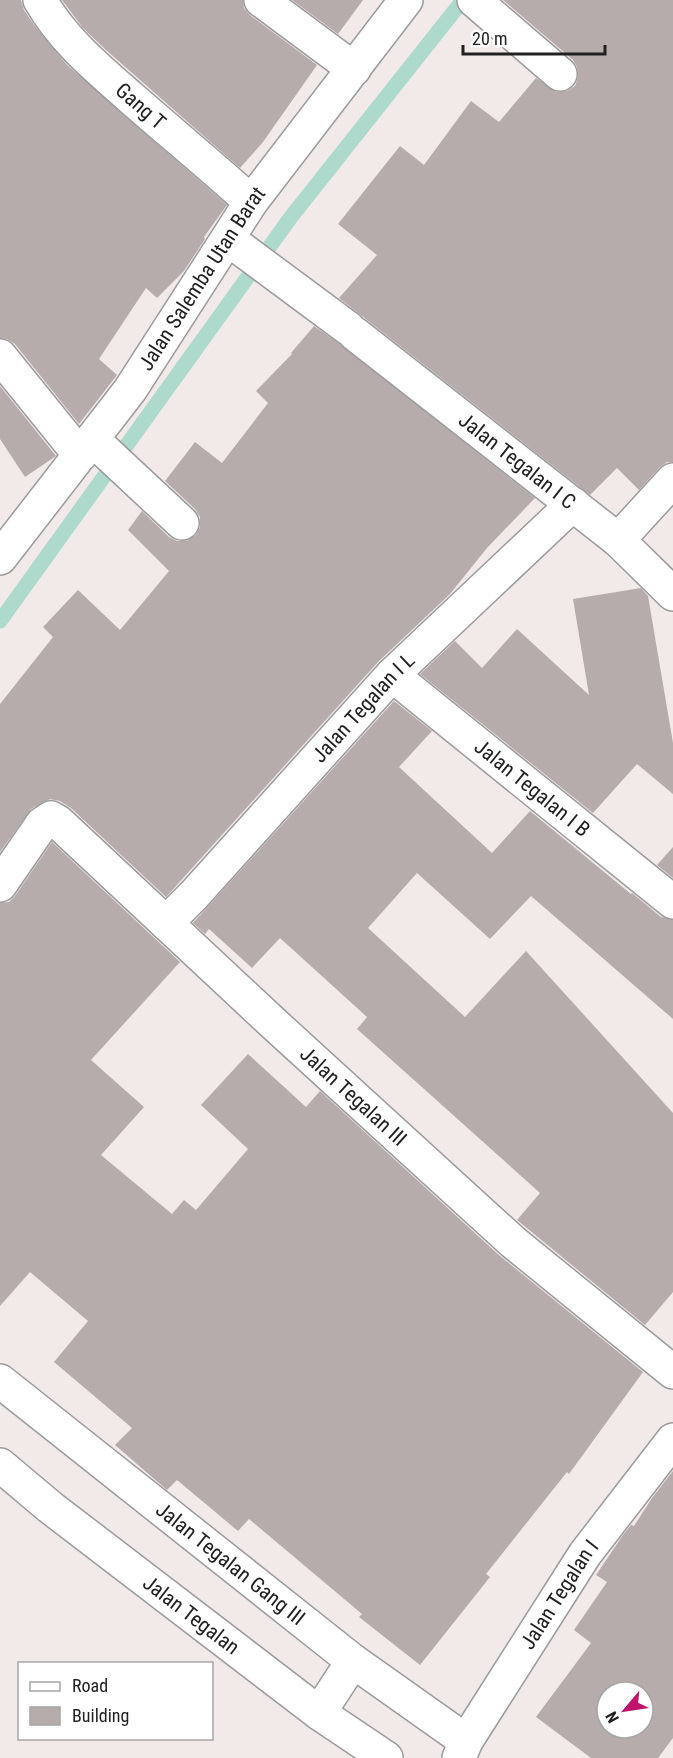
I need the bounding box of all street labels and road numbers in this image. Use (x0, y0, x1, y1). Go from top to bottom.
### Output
street label: Gang T (111, 78, 171, 134)
street label: Jalan Salemba Utan Barat (134, 182, 270, 375)
street label: Jalan Tegalan I C (454, 408, 580, 514)
street label: Jalan Tegalan I L (307, 648, 419, 767)
street label: Jalan Tegalan I B (470, 734, 595, 842)
street label: Jalan Tegalan III (295, 1042, 411, 1151)
street label: Jalan Tegalan Gang III (151, 1498, 311, 1630)
street label: Jalan Tegalan I (516, 1535, 603, 1654)
street label: Jalan Tegalan (137, 1570, 245, 1660)

